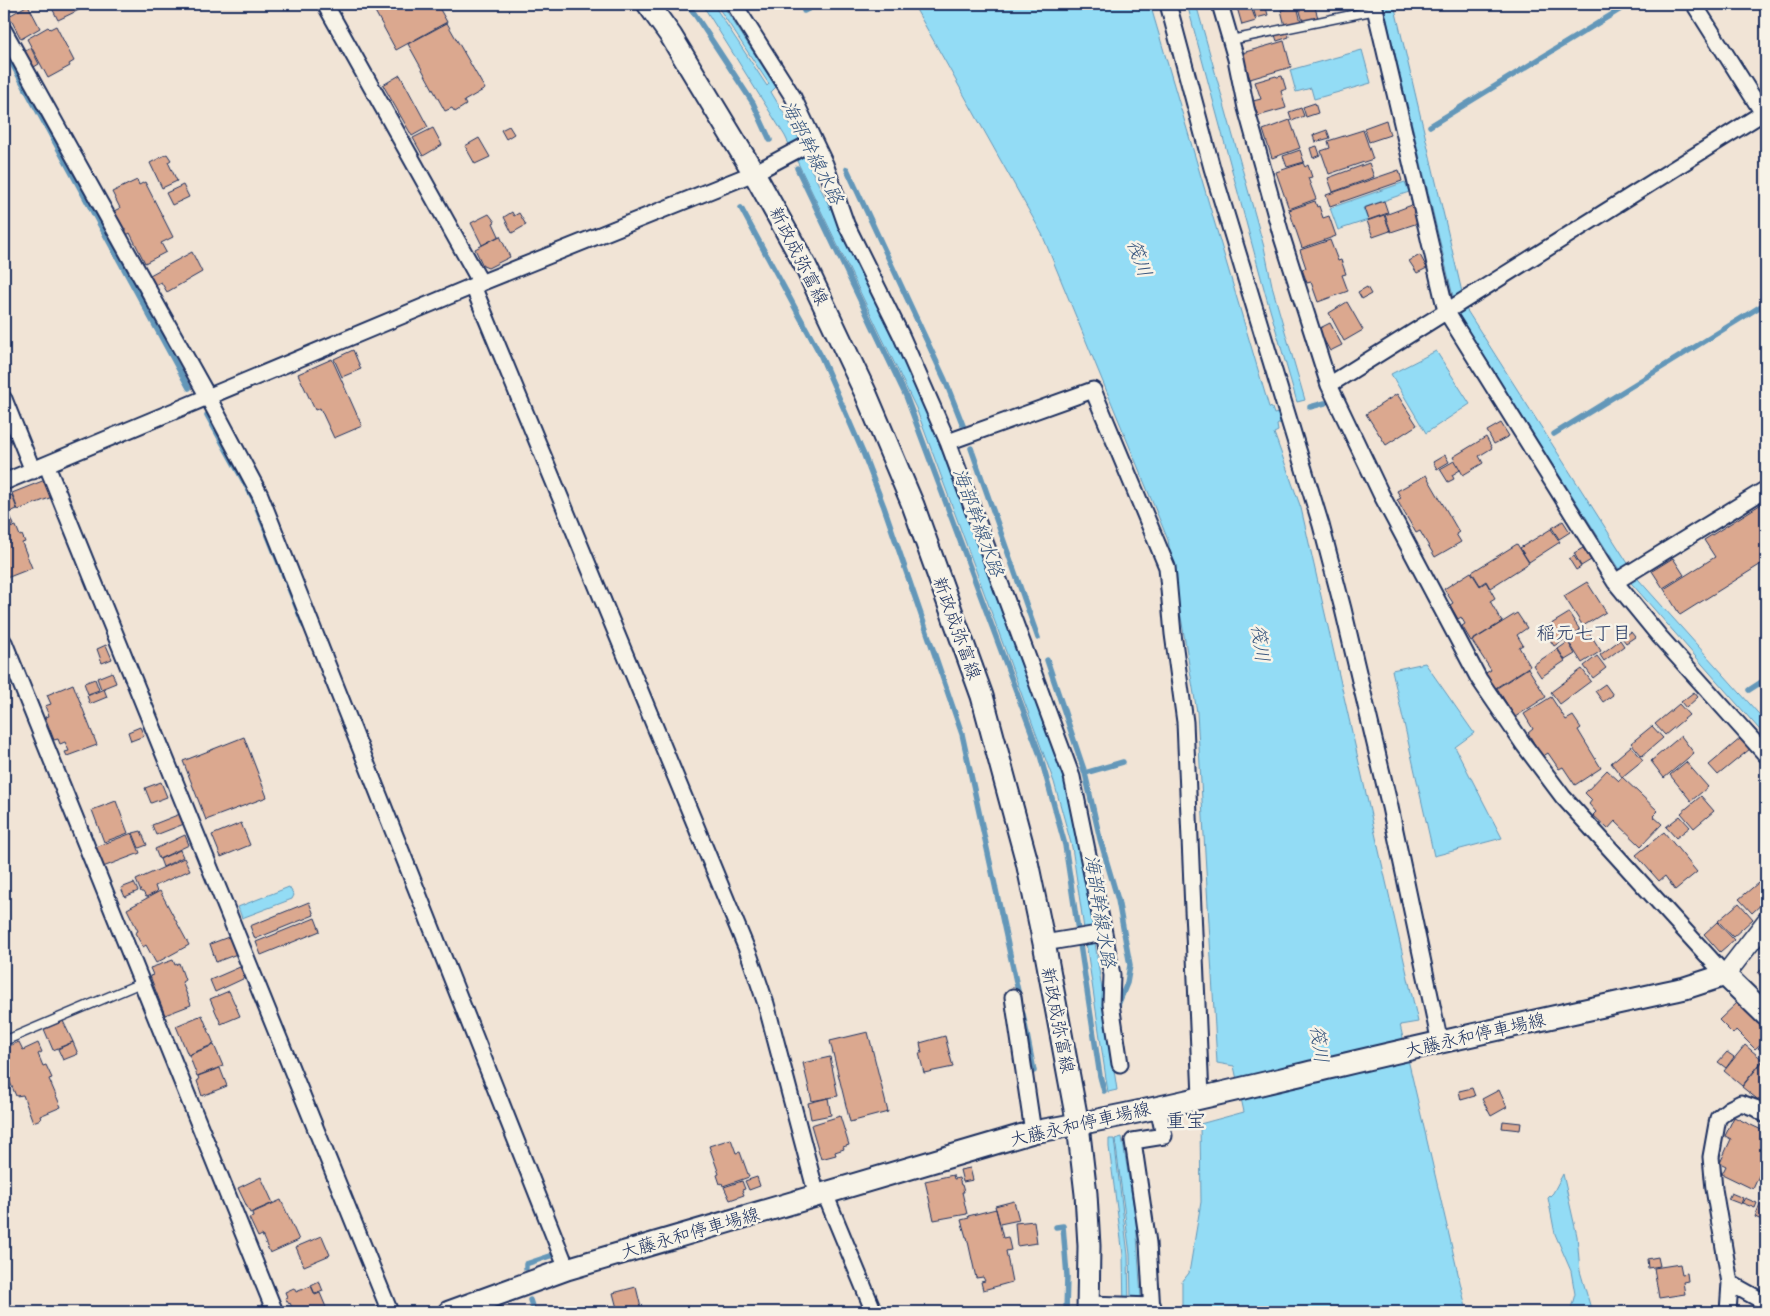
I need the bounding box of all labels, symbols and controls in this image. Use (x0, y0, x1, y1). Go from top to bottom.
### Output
water label: 海部幹線水路 (773, 96, 849, 211)
street label: 新政成弥富線 (761, 203, 833, 311)
water label: 筏川 (1118, 236, 1157, 281)
water label: 海部幹線水路 (944, 465, 1009, 582)
street label: 新政成弥富線 (924, 573, 986, 684)
district label: 稲元七丁目 (1536, 621, 1632, 648)
water label: 筏川 (1243, 623, 1275, 664)
water label: 海部幹線水路 (1076, 853, 1121, 971)
street label: 新政成弥富線 (1033, 965, 1079, 1076)
street label: 大藤永和停車場線 (1402, 1008, 1549, 1066)
water label: 筏川 (1302, 1024, 1334, 1065)
street label: 大藤永和停車場線 (1007, 1097, 1154, 1155)
district label: 重宝 (1166, 1108, 1206, 1137)
street label: 大藤永和停車場線 (618, 1203, 763, 1267)

